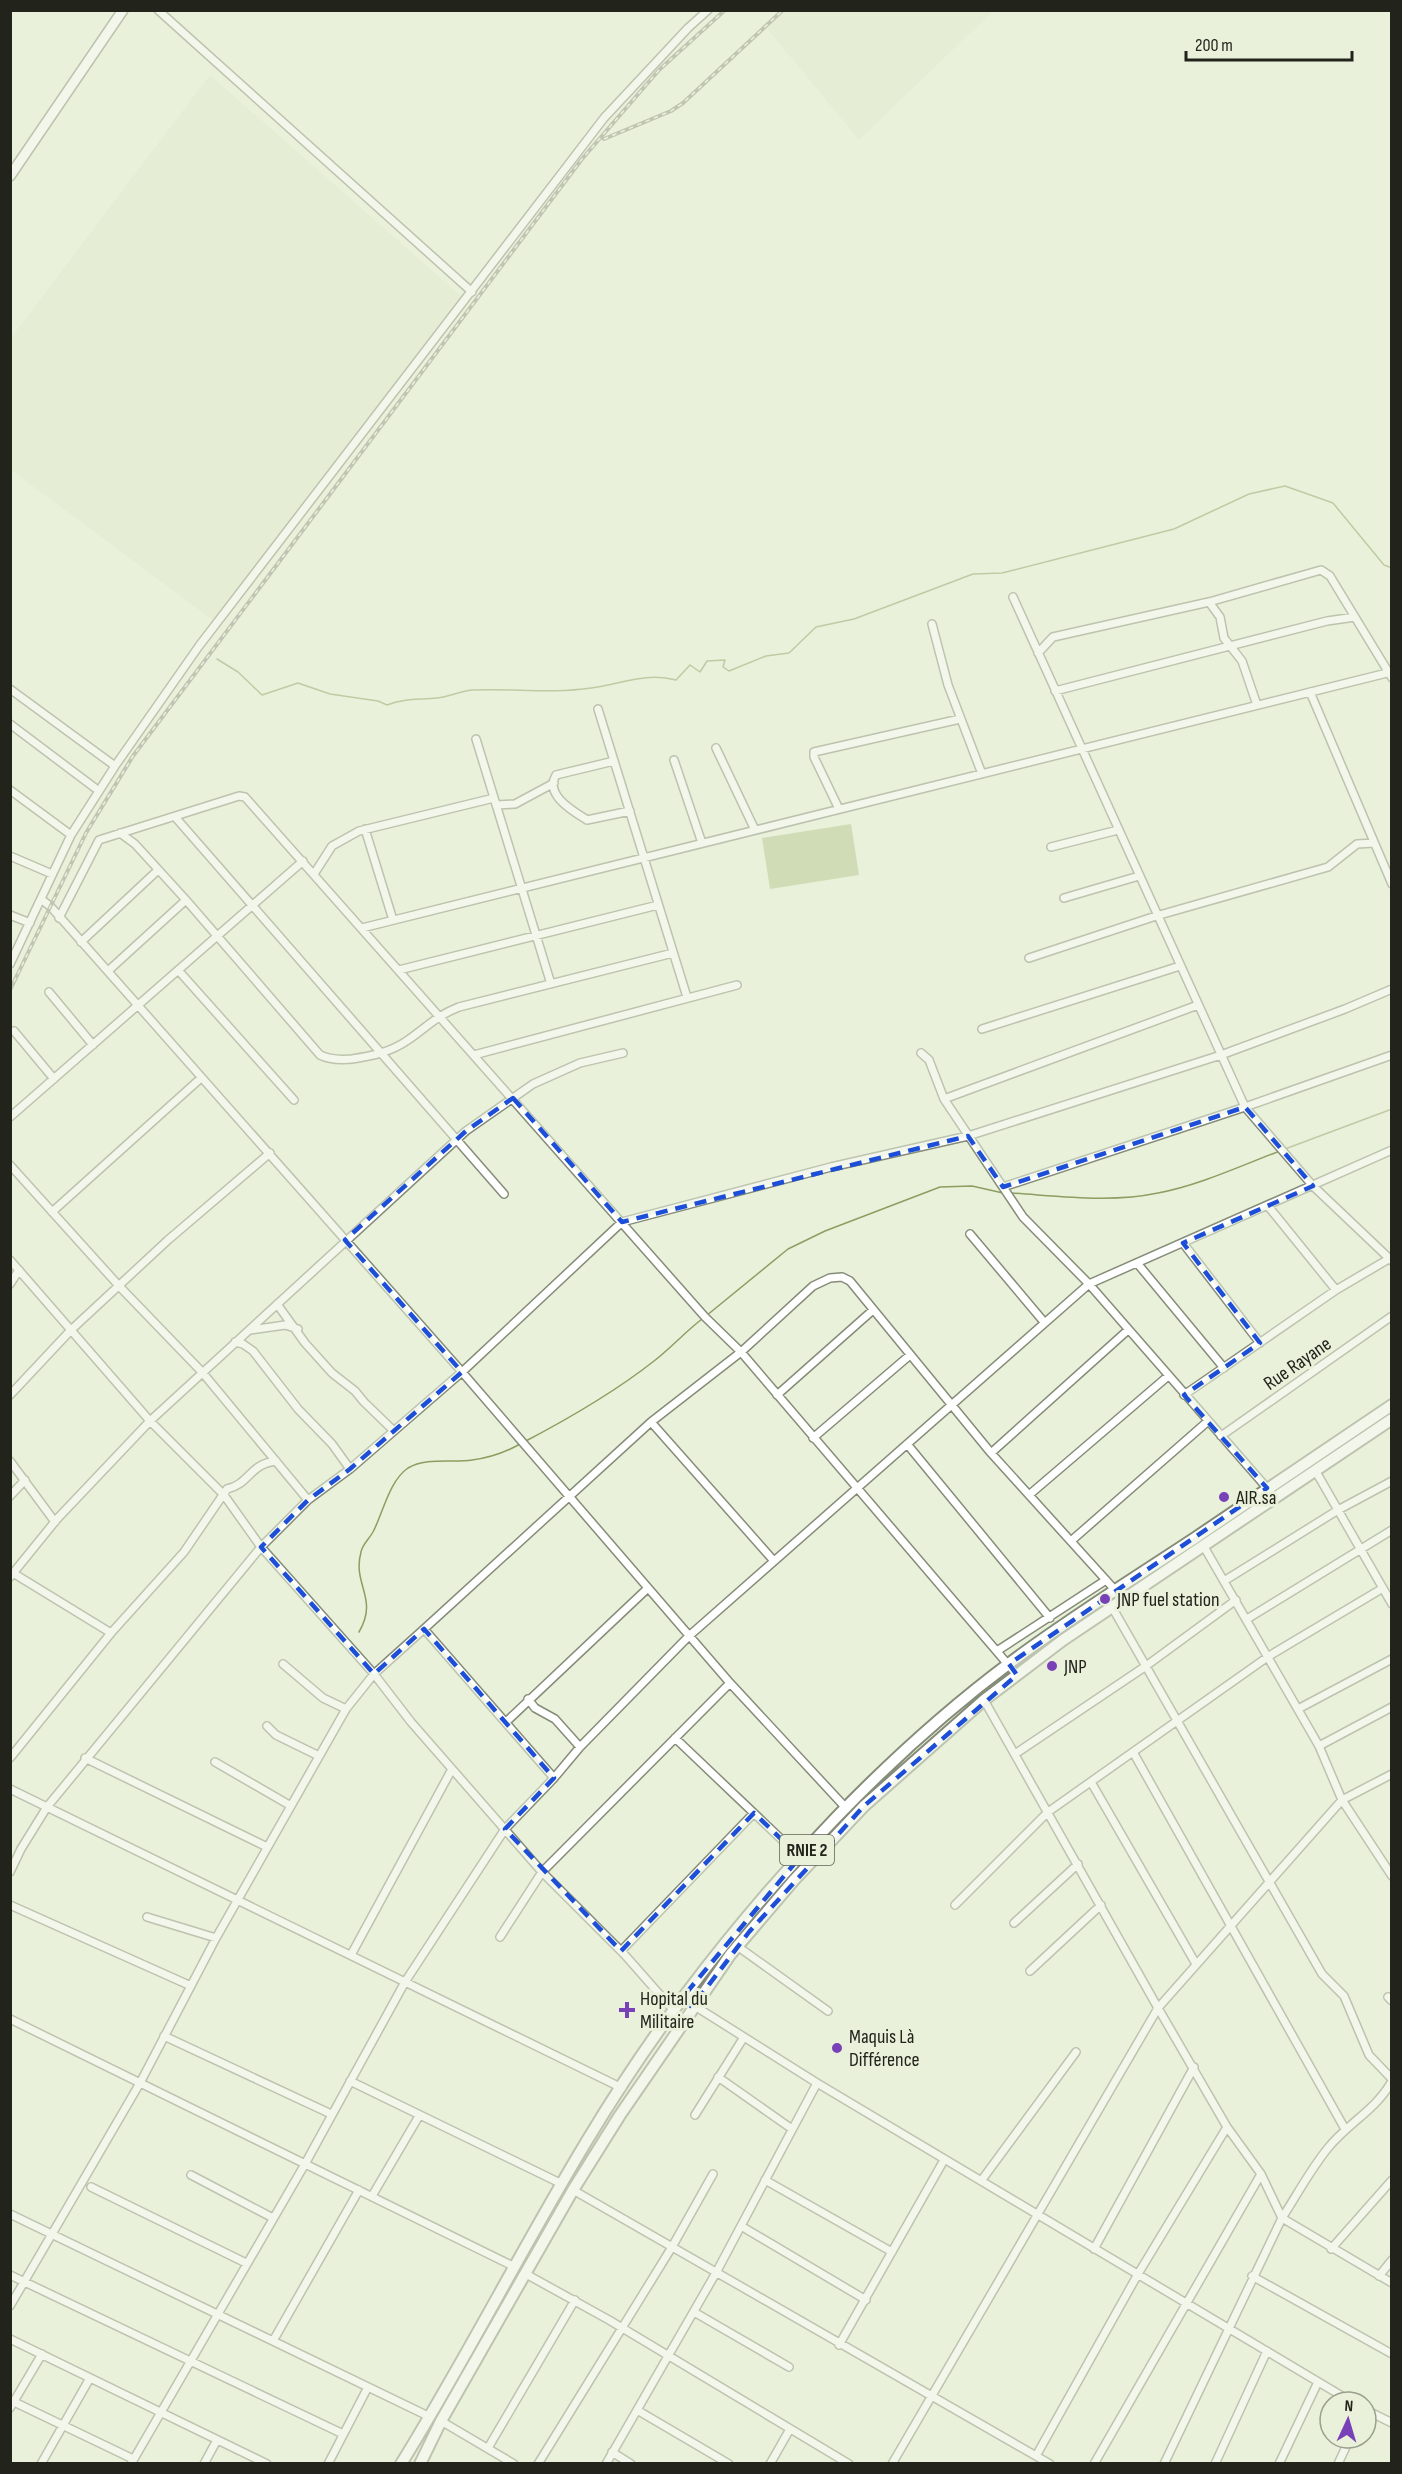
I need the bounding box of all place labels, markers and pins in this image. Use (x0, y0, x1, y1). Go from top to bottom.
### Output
place label: AIR.sa (1235, 1486, 1276, 1510)
marker: AIR.sa (1217, 1490, 1231, 1504)
place label: JNP fuel station (1116, 1588, 1220, 1612)
marker: JNP fuel station (1098, 1592, 1112, 1606)
place label: JNP (1063, 1655, 1087, 1679)
marker: JNP (1045, 1659, 1059, 1673)
place label: Hopital du Militaire (640, 1987, 708, 2034)
marker: Hopital du Militaire (618, 2001, 636, 2019)
place label: Maquis Là Différence (849, 2025, 920, 2072)
marker: Maquis Là Différence (830, 2041, 844, 2055)

